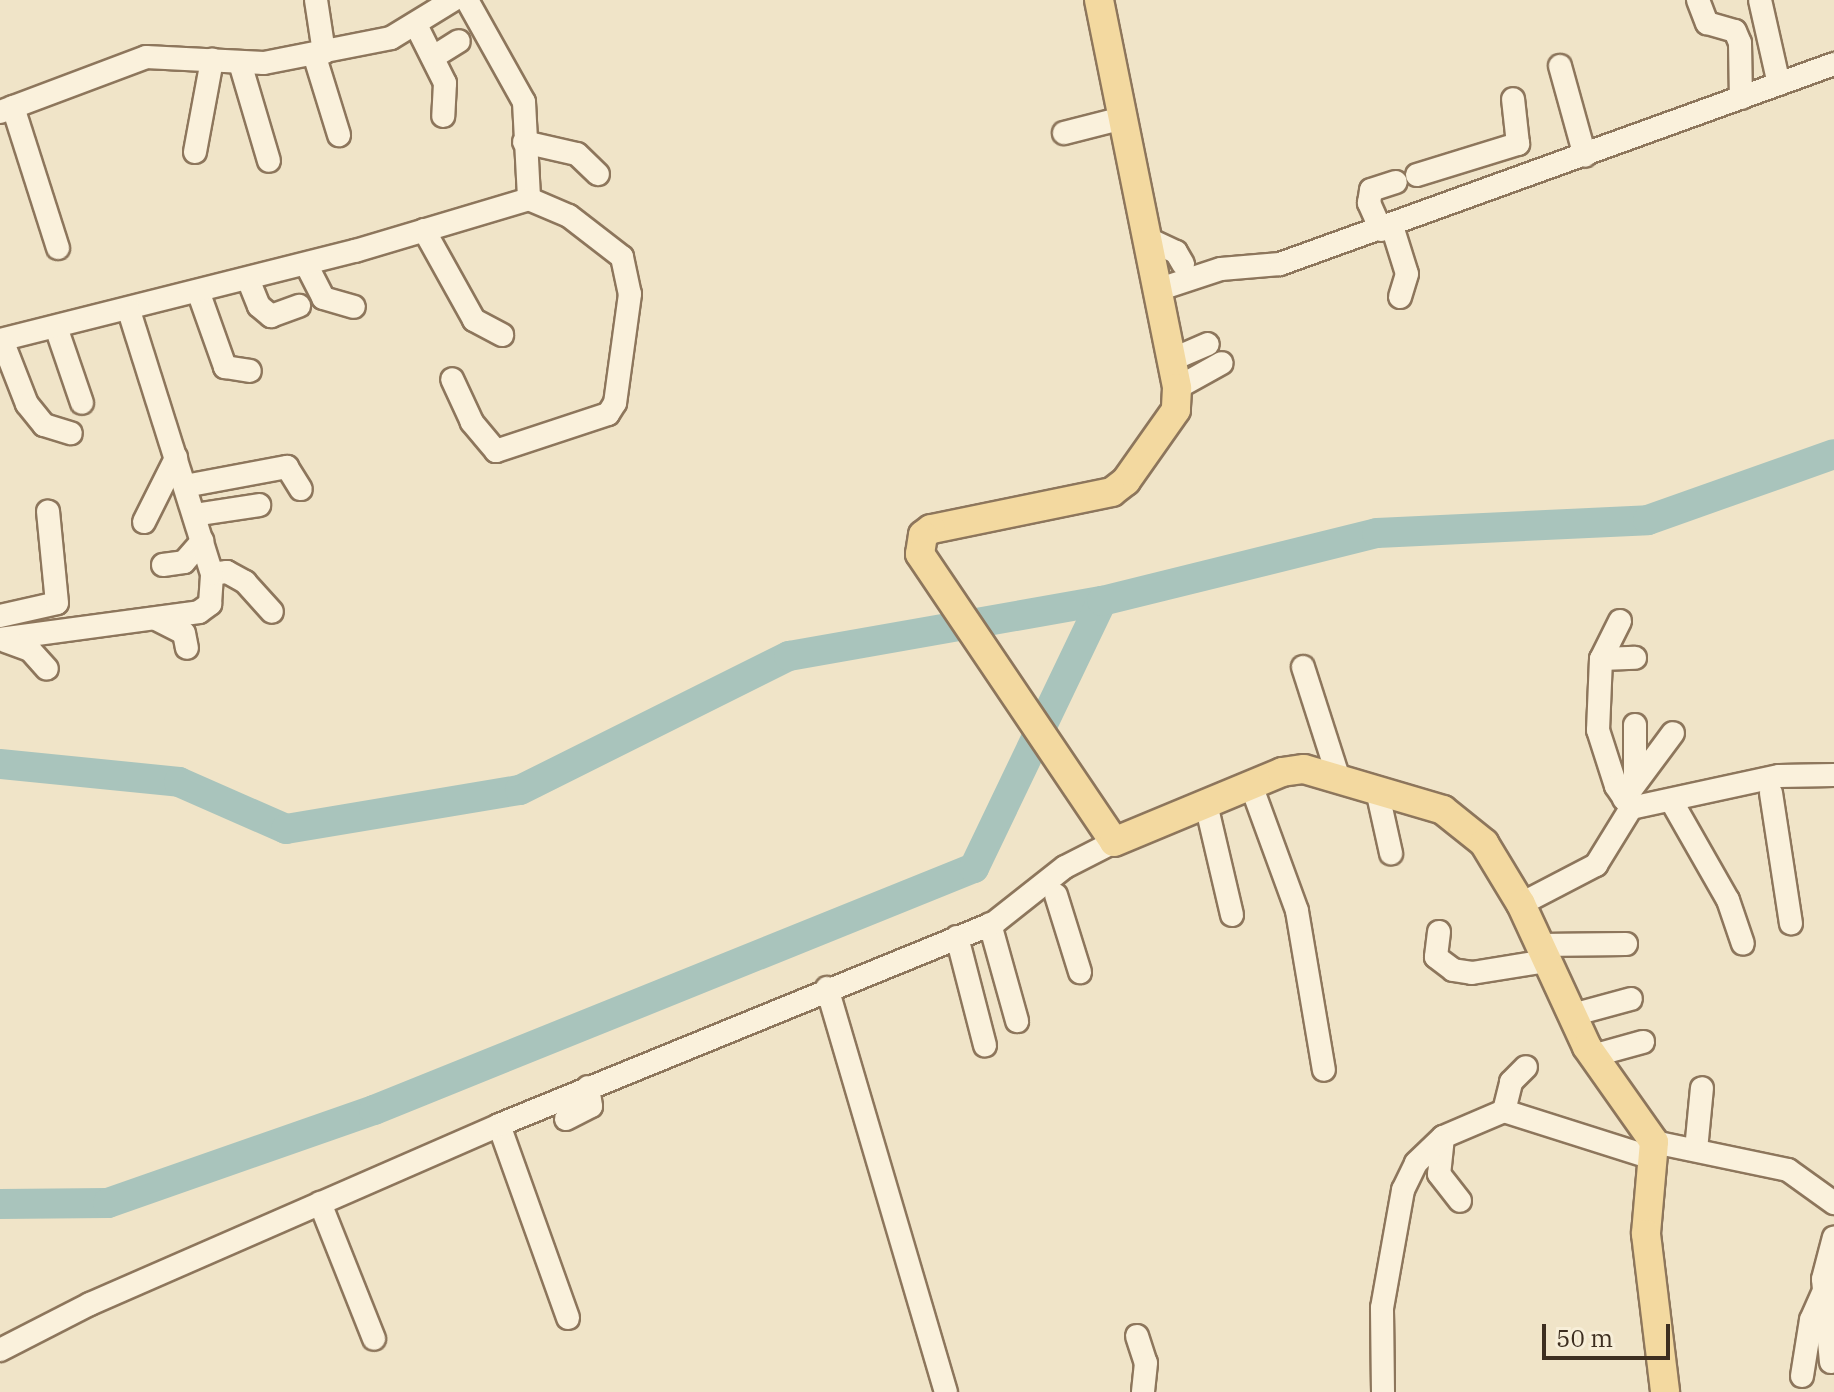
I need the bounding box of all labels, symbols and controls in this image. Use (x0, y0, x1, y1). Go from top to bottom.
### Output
scale bar (1546, 1308, 1674, 1358)
text: 50 m (1556, 1322, 1613, 1354)

